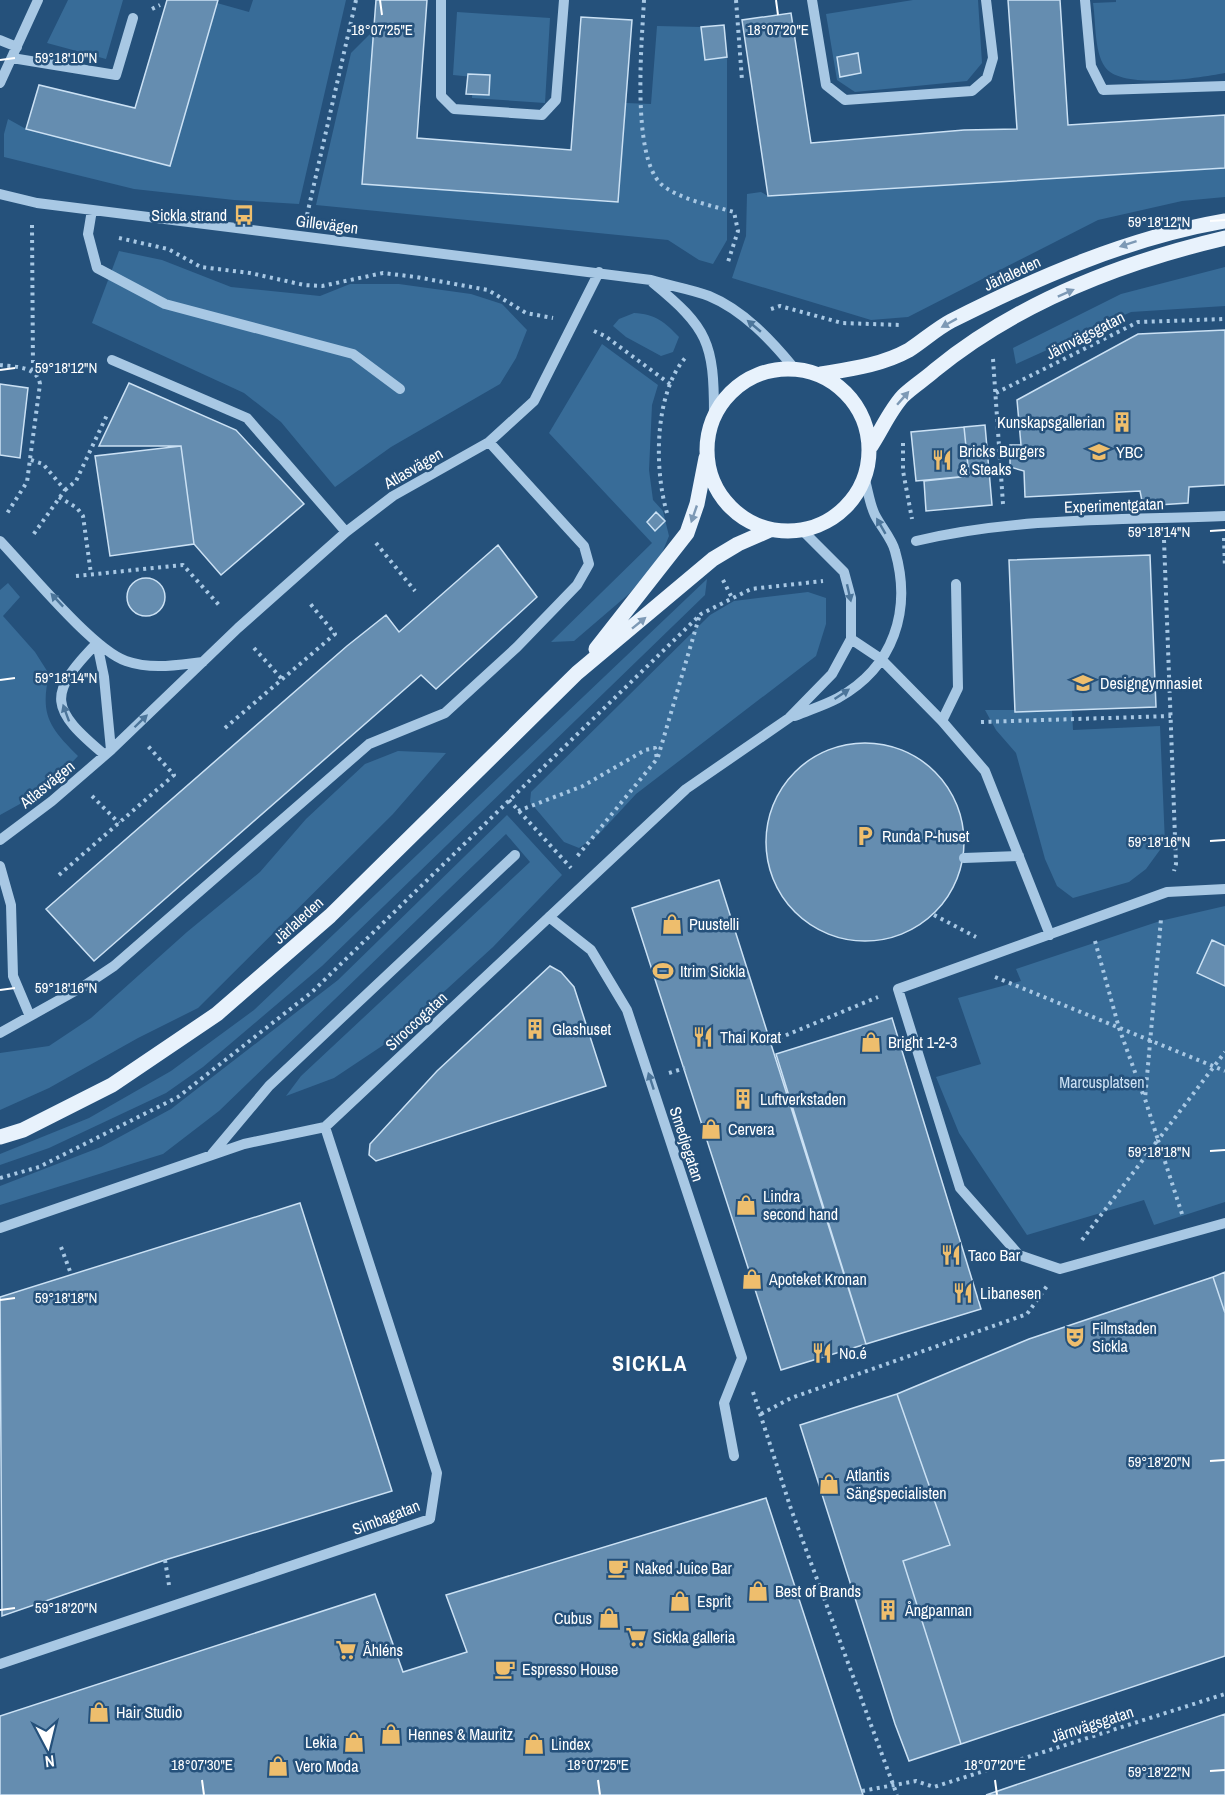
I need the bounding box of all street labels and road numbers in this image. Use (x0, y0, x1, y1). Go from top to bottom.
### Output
street label: Gillevägen (295, 209, 359, 239)
street label: Järlaleden (980, 250, 1044, 296)
street label: Järnvägsgatan (1042, 306, 1128, 364)
street label: Atlasvägen (379, 442, 447, 494)
street label: Experimentgatan (1064, 492, 1164, 518)
street label: Atlasvägen (14, 755, 79, 814)
street label: Järlaleden (268, 892, 328, 948)
street label: Siroccogatan (380, 987, 452, 1055)
street label: Smedjegatan (665, 1104, 709, 1184)
street label: Simbagatan (349, 1494, 423, 1540)
street label: Järnvägsgatan (1048, 1700, 1136, 1748)

